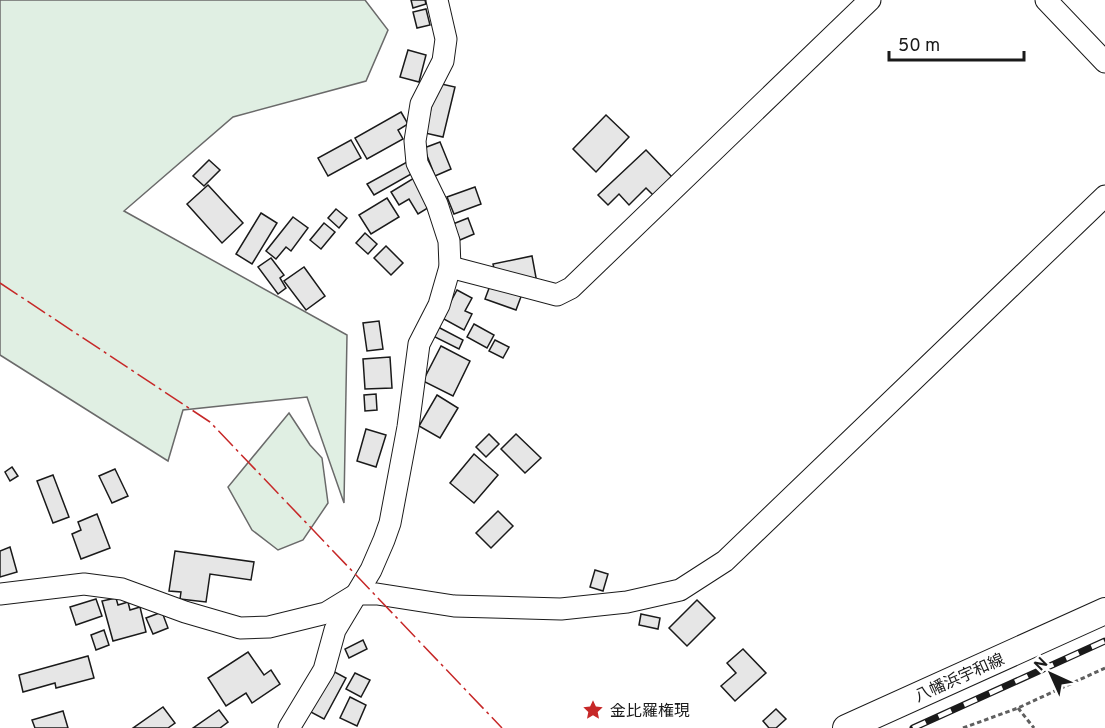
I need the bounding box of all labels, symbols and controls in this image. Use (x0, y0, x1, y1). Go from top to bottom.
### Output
scale bar (889, 24, 1024, 62)
text: 50 m (898, 35, 940, 58)
north arrow (1021, 644, 1081, 704)
street label: 八幡浜宇和線 (912, 650, 1008, 707)
text: N (1031, 654, 1053, 676)
place icon: 金比羅権現 (581, 698, 605, 722)
place label: 金比羅権現 (610, 702, 690, 722)

